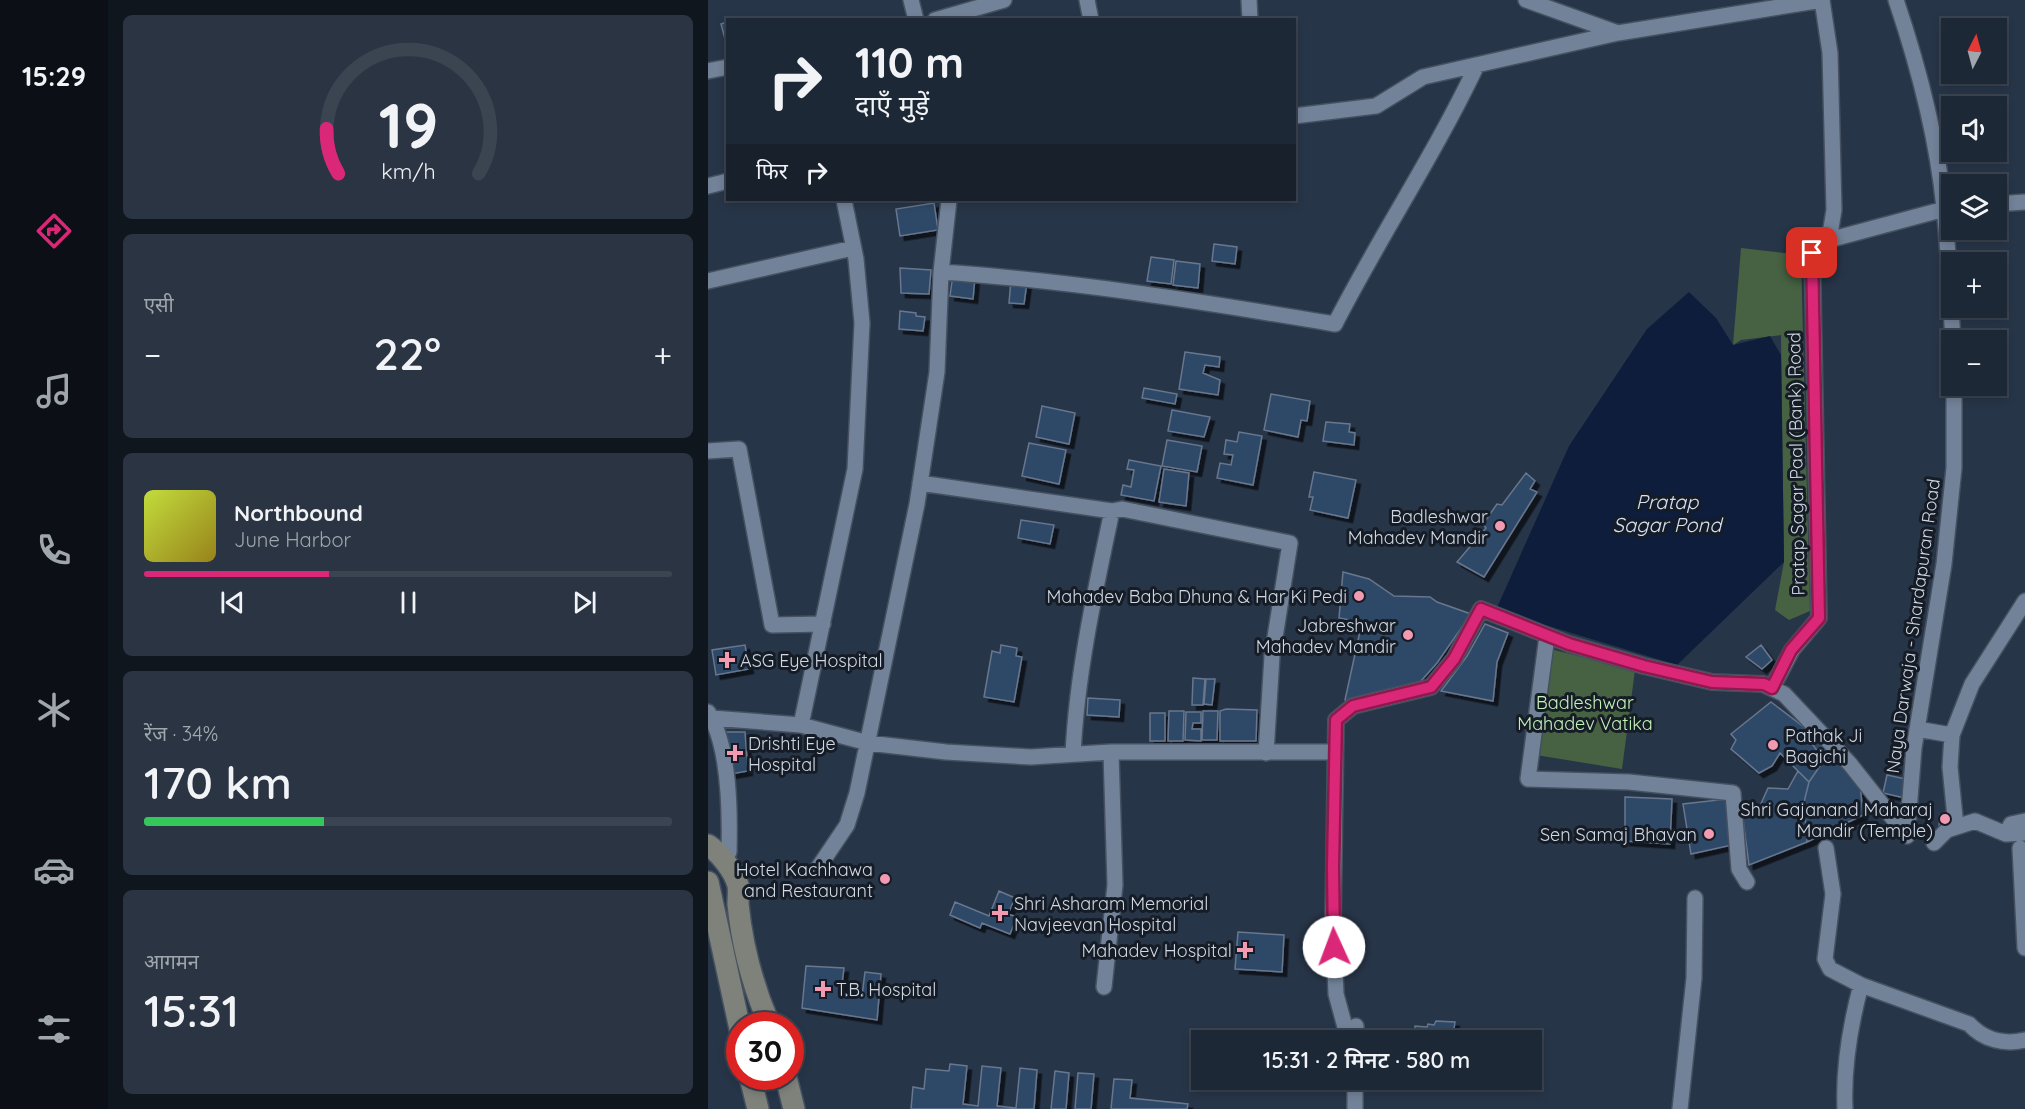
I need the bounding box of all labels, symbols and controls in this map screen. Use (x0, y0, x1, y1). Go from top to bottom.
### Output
north arrow (1941, 18, 2007, 84)
map controls (1941, 18, 2007, 396)
text: 110 m (855, 36, 964, 89)
icon: right (756, 42, 834, 120)
text: 15:29 (22, 59, 86, 93)
text: 19 (378, 86, 438, 164)
text: दाएँ मुड़ें (855, 88, 929, 122)
button: sound (1941, 96, 2007, 162)
icon: right (800, 156, 833, 189)
text: फिर (756, 157, 788, 185)
text: km/h (381, 158, 435, 184)
button: layers (1941, 174, 2007, 240)
icon: directions (33, 210, 75, 252)
pin (1786, 227, 1837, 278)
icon: arrive (1795, 236, 1828, 269)
button: + (1941, 252, 2007, 318)
text: एसी (144, 292, 174, 317)
text: 22° (374, 325, 441, 381)
button: − (1941, 330, 2007, 396)
street label: Pratap Sagar Paal (Bank) Road (1782, 332, 1810, 596)
text: − (144, 334, 161, 375)
text: + (653, 334, 672, 375)
icon: music (33, 370, 75, 412)
street label: Naya Darwaja - Shardapuran Road (1881, 477, 1945, 775)
water label: Pratap Sagar Pond (1613, 489, 1724, 537)
text: Northbound (234, 499, 363, 527)
place label: Badleshwar Mahadev Mandir (1348, 505, 1488, 549)
marker: Badleshwar Mahadev Mandir (1493, 519, 1507, 533)
text: June Harbor (234, 527, 351, 552)
icon: phone (33, 529, 75, 571)
place label: Mahadev Baba Dhuna & Har Ki Pedi (1046, 585, 1347, 608)
icon: previous (216, 586, 249, 619)
icon: pause (392, 586, 425, 619)
icon: next (568, 586, 601, 619)
marker: Mahadev Baba Dhuna & Har Ki Pedi (1352, 589, 1366, 603)
place label: Jabreshwar Mahadev Mandir (1256, 614, 1396, 658)
marker: Jabreshwar Mahadev Mandir (1401, 628, 1415, 642)
place label: ASG Eye Hospital (740, 649, 883, 672)
marker: ASG Eye Hospital (718, 651, 736, 669)
icon: climate (33, 689, 75, 731)
park label: Badleshwar Mahadev Vatika (1517, 691, 1653, 735)
text: रेंज · 34% (144, 721, 218, 746)
place label: Pathak Ji Bagichi (1785, 724, 1862, 768)
place label: Drishti Eye Hospital (748, 732, 836, 776)
marker: Pathak Ji Bagichi (1766, 738, 1780, 752)
marker: Drishti Eye Hospital (726, 744, 744, 762)
text: 170 km (144, 754, 292, 810)
place label: Shri Gajanand Maharaj Mandir (Temple) (1741, 798, 1933, 842)
marker: Shri Gajanand Maharaj Mandir (Temple) (1938, 812, 1952, 826)
place label: Sen Samaj Bhavan (1540, 823, 1697, 846)
marker: Sen Samaj Bhavan (1702, 827, 1716, 841)
icon: car (33, 849, 75, 891)
place label: Hotel Kachhawa and Restaurant (736, 858, 873, 902)
marker: Hotel Kachhawa and Restaurant (878, 872, 892, 886)
place label: Shri Asharam Memorial Navjeevan Hospital (1014, 892, 1208, 936)
marker: Shri Asharam Memorial Navjeevan Hospital (991, 904, 1009, 922)
position arrow (1302, 915, 1366, 979)
place label: Mahadev Hospital (1081, 939, 1232, 962)
marker: Mahadev Hospital (1236, 941, 1254, 959)
text: आगमन (144, 949, 199, 974)
place label: T.B. Hospital (836, 978, 936, 1001)
marker: T.B. Hospital (814, 980, 832, 998)
text: 15:31 (144, 982, 239, 1038)
icon: filters (33, 1008, 75, 1050)
speed limit sign: 30 (726, 1012, 804, 1090)
text: 15:31 · 2 मिनट · 580 m (1263, 1046, 1470, 1074)

